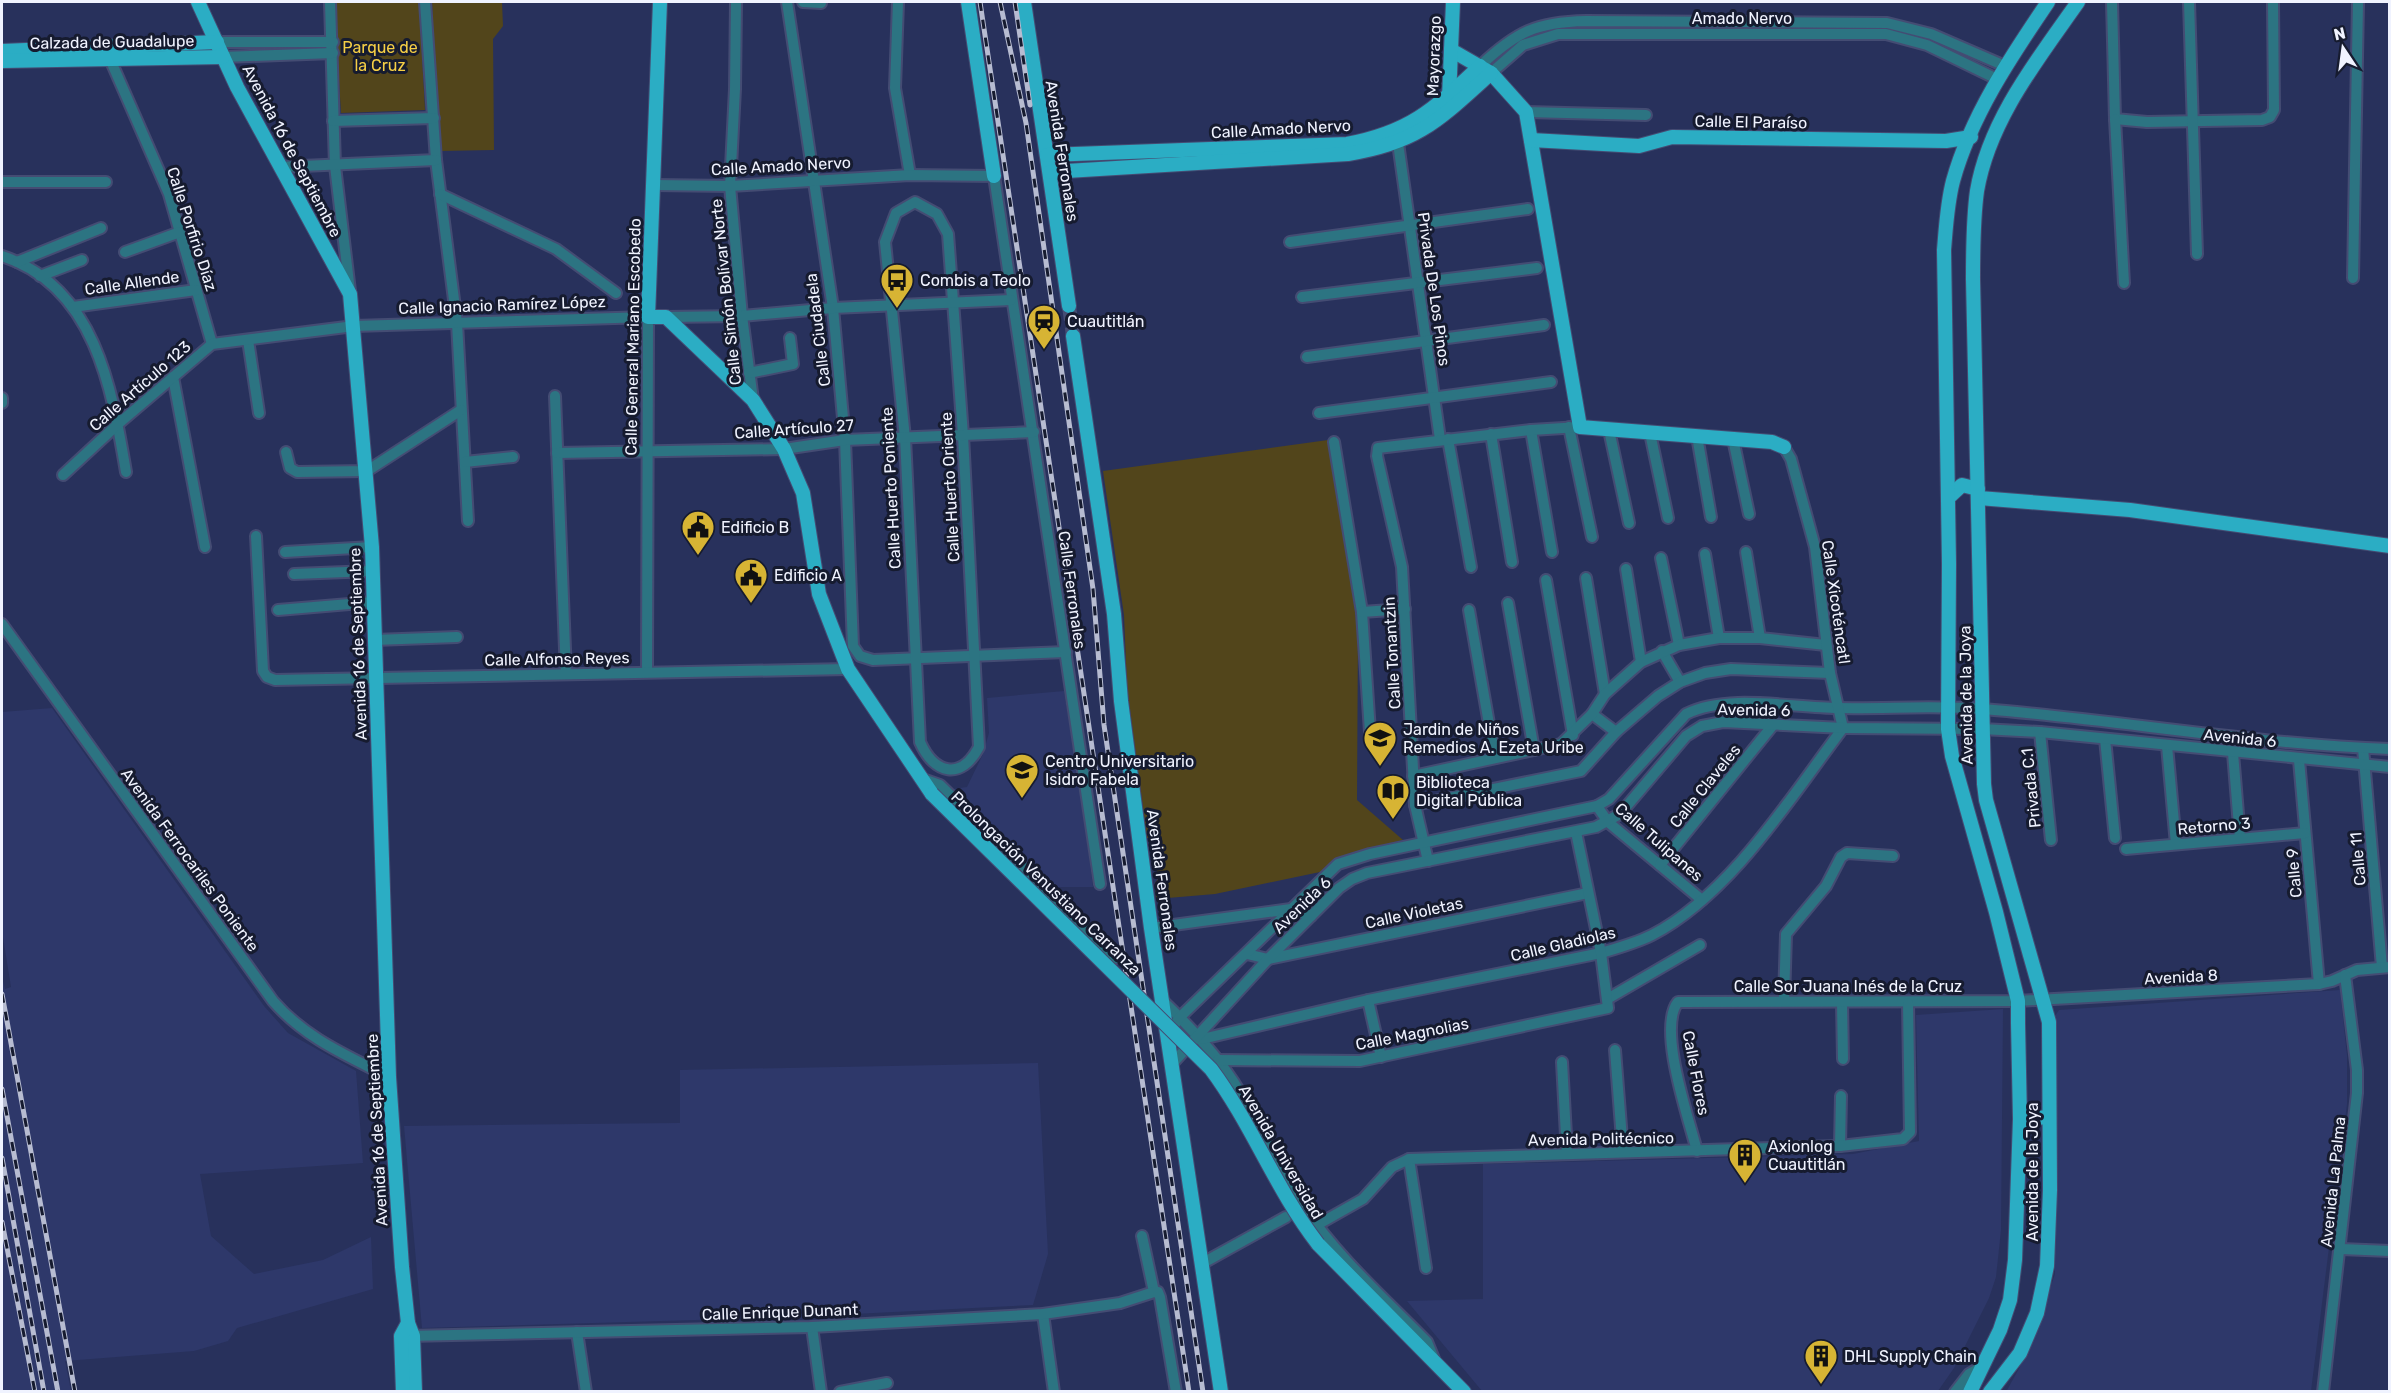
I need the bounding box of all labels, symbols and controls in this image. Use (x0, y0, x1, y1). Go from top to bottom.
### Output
street label: Amado Nervo (1692, 9, 1792, 28)
street label: Mayorazgo (1423, 15, 1445, 97)
north arrow (2313, 18, 2373, 78)
text: N (2332, 23, 2347, 44)
street label: Calzada de Guadalupe (29, 31, 195, 53)
park label: Parque de la Cruz (342, 38, 418, 75)
street label: Avenida 16 de Septiembre (238, 62, 346, 240)
street label: Avenida Ferronales (1041, 79, 1083, 223)
street label: Calle El Paraíso (1695, 112, 1807, 132)
street label: Calle Amado Nervo (1211, 116, 1351, 142)
street label: Calle Amado Nervo (711, 153, 851, 179)
street label: Calle Porfirio Díaz (163, 165, 221, 293)
street label: Calle Simón Bolívar Norte (707, 198, 745, 386)
street label: Privada De Los Pinos (1414, 211, 1454, 367)
street label: Calle General Mariano Escobedo (621, 218, 645, 456)
bus stop icon: Combis a Teolo (879, 262, 915, 309)
street label: Calle Allende (83, 267, 181, 299)
place label: Combis a Teolo (920, 271, 1031, 290)
street label: Calle Ciudadela (802, 272, 834, 388)
street label: Calle Ignacio Ramírez López (398, 292, 606, 318)
station icon: Cuautitlán (1026, 303, 1062, 350)
place label: Cuautitlán (1067, 312, 1145, 331)
street label: Calle Artículo 123 (85, 337, 195, 435)
street label: Calle Huerto Poniente (877, 406, 905, 570)
street label: Calle Huerto Oriente (937, 411, 963, 562)
street label: Calle Artículo 27 (734, 415, 854, 443)
public building icon: Edificio B (680, 509, 716, 556)
place label: Edificio B (721, 518, 789, 537)
street label: Calle Ferronales (1054, 530, 1090, 650)
street label: Calle Xicoténcatl (1818, 539, 1854, 665)
street label: Avenida 16 de Septiembre (345, 547, 371, 741)
public building icon: Edificio A (733, 557, 769, 604)
place label: Edificio A (774, 566, 842, 585)
street label: Calle Tonantzin (1380, 596, 1404, 710)
street label: Avenida de la Joya (1955, 625, 1977, 765)
street label: Calle Alfonso Reyes (484, 648, 630, 670)
street label: Avenida 6 (1717, 700, 1791, 720)
school or university icon: Jardin de Niños Remedios A. Ezeta Uribe (1362, 720, 1398, 767)
place label: Jardin de Niños Remedios A. Ezeta Uribe (1403, 720, 1584, 757)
street label: Avenida 6 (2203, 725, 2278, 751)
street label: Calle Claveles (1666, 740, 1744, 832)
street label: Privada C.1 (2017, 747, 2045, 829)
school or university icon: Centro Universitario Isidro Fabela (1004, 752, 1040, 799)
place label: Centro Universitario Isidro Fabela (1045, 752, 1194, 789)
street label: Avenida Ferrocariles Poniente (117, 765, 263, 955)
library icon: Biblioteca Digital Pública (1375, 773, 1411, 820)
place label: Biblioteca Digital Pública (1416, 773, 1522, 810)
street label: Prolongación Venustiano Carranza (947, 787, 1145, 979)
street label: Calle Tulipanes (1611, 799, 1707, 885)
street label: Avenida Ferronales (1143, 808, 1181, 952)
street label: Retorno 3 (2177, 813, 2251, 839)
street label: Calle 11 (2346, 831, 2370, 887)
street label: Calle 9 (2282, 847, 2306, 899)
street label: Avenida 6 (1269, 872, 1335, 937)
street label: Calle Violetas (1363, 893, 1465, 933)
street label: Calle Gladiolas (1509, 923, 1617, 965)
street label: Avenida 8 (2144, 966, 2218, 988)
street label: Calle Sor Juana Inés de la Cruz (1734, 977, 1962, 996)
street label: Calle Magnolias (1354, 1014, 1470, 1054)
street label: Calle Flores (1679, 1029, 1713, 1117)
street label: Avenida 16 de Septiembre (362, 1033, 392, 1227)
street label: Avenida Universidad (1235, 1081, 1327, 1223)
street label: Avenida de la Joya (2023, 1103, 2042, 1242)
street label: Avenida La Palma (2317, 1116, 2349, 1248)
street label: Avenida Politécnico (1528, 1128, 1674, 1150)
building icon: Axionlog Cuautitlán (1727, 1137, 1763, 1184)
place label: Axionlog Cuautitlán (1768, 1137, 1846, 1174)
street label: Calle Enrique Dunant (701, 1300, 859, 1324)
building icon: DHL Supply Chain (1803, 1338, 1839, 1385)
place label: DHL Supply Chain (1844, 1347, 1977, 1366)

